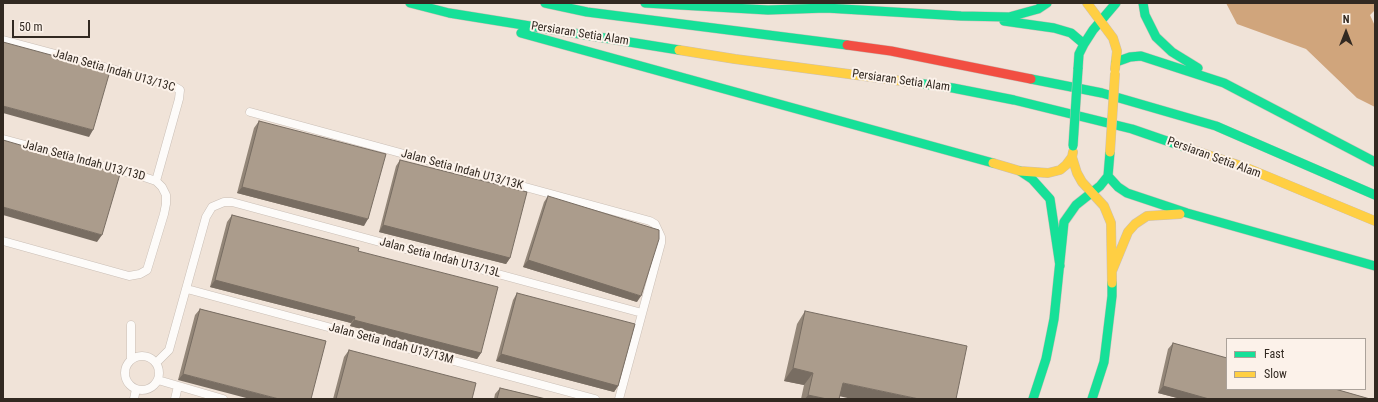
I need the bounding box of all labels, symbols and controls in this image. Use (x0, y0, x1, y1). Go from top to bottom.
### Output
scale bar (14, 12, 92, 38)
north arrow (1326, 12, 1366, 52)
text: N (1343, 13, 1349, 26)
street label: Persiaran Setia Alam (530, 19, 630, 49)
text: 50 m (19, 20, 43, 34)
street label: Jalan Setia Indah U13/13C (51, 47, 177, 95)
street label: Persiaran Setia Alam (851, 67, 951, 95)
street label: Persiaran Setia Alam (1165, 134, 1263, 182)
street label: Jalan Setia Indah U13/13D (21, 138, 147, 184)
street label: Jalan Setia Indah U13/13K (399, 147, 525, 193)
street label: Jalan Setia Indah U13/13L (378, 235, 502, 281)
street label: Jalan Setia Indah U13/13M (327, 320, 455, 368)
legend (1226, 338, 1366, 390)
text: Fast (1264, 347, 1284, 361)
text: Slow (1264, 367, 1287, 381)

